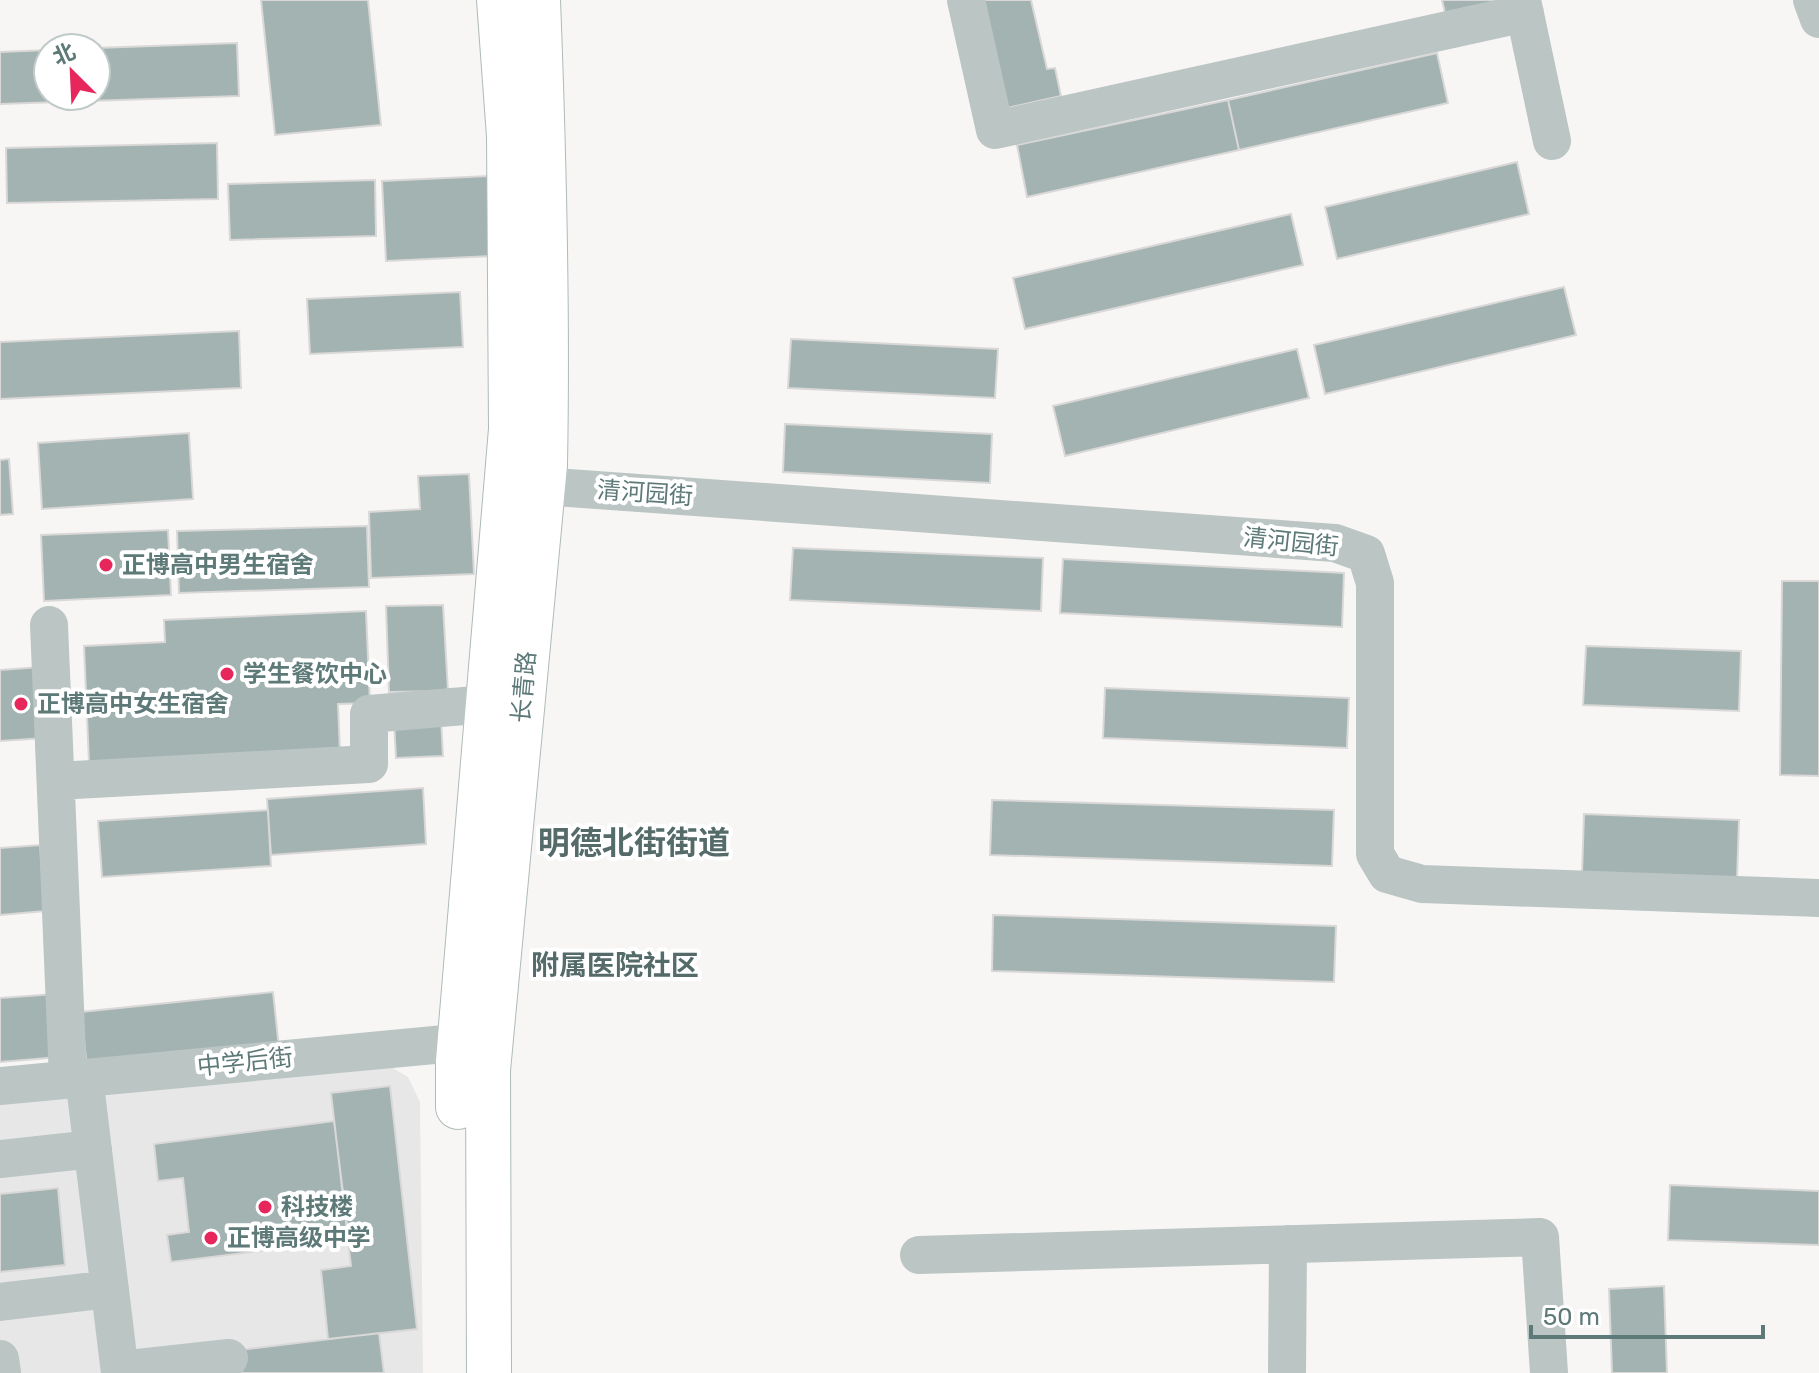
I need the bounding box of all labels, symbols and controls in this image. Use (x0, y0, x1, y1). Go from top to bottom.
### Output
north arrow (32, 32, 112, 112)
text: 北 (49, 37, 80, 71)
street label: 清河园街 (596, 476, 694, 510)
street label: 清河园街 (1242, 523, 1340, 561)
place label: 正博高中男生宿舍 (122, 551, 314, 579)
marker: 正博高中男生宿舍 (97, 556, 115, 574)
street label: 长青路 (507, 650, 541, 724)
place label: 学生餐饮中心 (243, 660, 387, 688)
marker: 学生餐饮中心 (218, 665, 236, 683)
place label: 正博高中女生宿舍 (37, 690, 229, 718)
marker: 正博高中女生宿舍 (12, 695, 30, 713)
district label: 明德北街街道 (538, 824, 730, 862)
district label: 附属医院社区 (531, 949, 699, 982)
street label: 中学后街 (196, 1043, 294, 1081)
place label: 科技楼 (281, 1193, 353, 1221)
marker: 科技楼 (256, 1198, 274, 1216)
place label: 正博高级中学 (227, 1224, 371, 1252)
marker: 正博高级中学 (202, 1229, 220, 1247)
scale bar (1531, 1289, 1763, 1339)
text: 50 m (1543, 1303, 1600, 1331)

